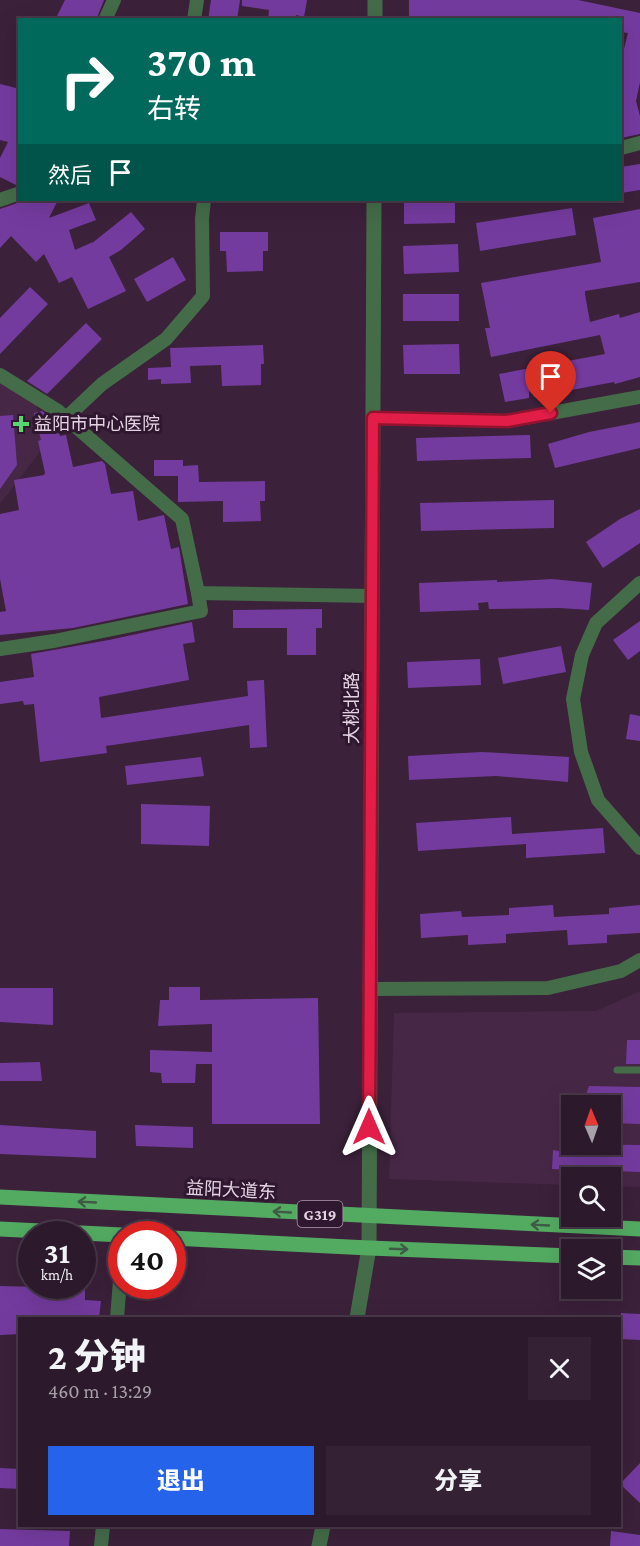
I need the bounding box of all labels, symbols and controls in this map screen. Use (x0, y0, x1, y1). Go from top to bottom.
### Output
text: 370 m (147, 38, 256, 85)
icon: right (48, 42, 126, 120)
text: 右转 (147, 94, 201, 124)
icon: arrive (104, 156, 137, 189)
text: 然后 (48, 163, 92, 188)
pin (525, 351, 576, 413)
icon: arrive (534, 360, 567, 393)
place label: 益阳市中心医院 (34, 414, 160, 434)
marker: 益阳市中心医院 (12, 415, 30, 433)
street label: 大桃北路 (342, 672, 362, 744)
position arrow (337, 1095, 401, 1159)
north arrow (561, 1095, 621, 1155)
map controls (561, 1095, 621, 1299)
button: search (561, 1167, 621, 1227)
street label: 益阳大道东 (186, 1178, 276, 1202)
one-way arrow (78, 1196, 98, 1207)
road number: G319 (298, 1201, 342, 1227)
one-way arrow (272, 1207, 292, 1218)
one-way arrow (530, 1219, 550, 1230)
speed limit sign: 40 (108, 1221, 186, 1299)
text: 31 (44, 1236, 70, 1269)
button: layers (561, 1239, 621, 1299)
one-way arrow (388, 1244, 408, 1255)
text: km/h (41, 1267, 73, 1283)
text: 2 分钟 (48, 1337, 146, 1377)
button: close (528, 1337, 591, 1400)
text: 460 m · 13:29 (48, 1380, 152, 1402)
button: 退出 (48, 1446, 314, 1515)
button: 分享 (326, 1446, 591, 1515)

